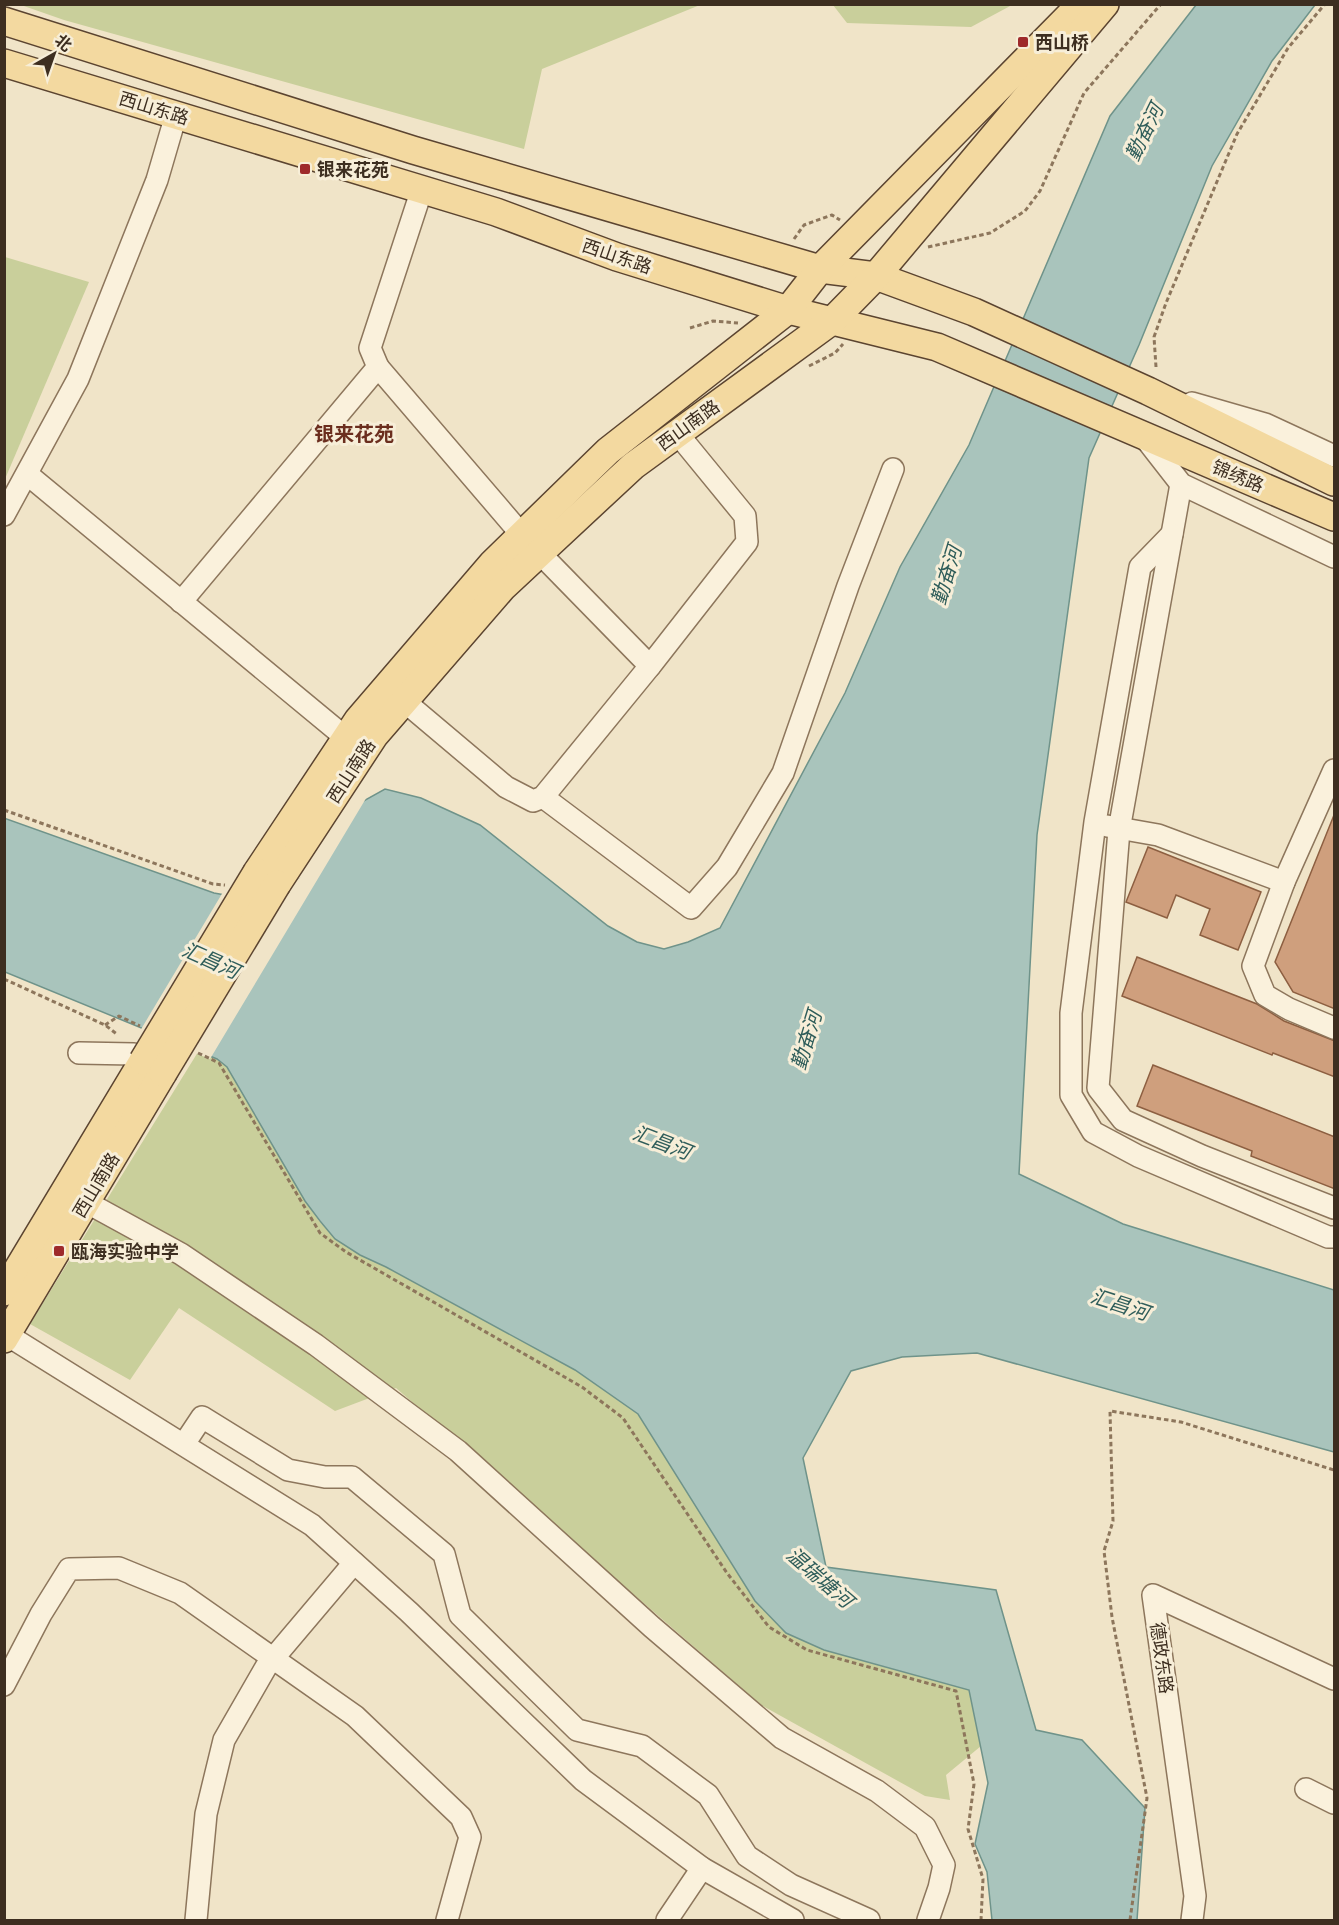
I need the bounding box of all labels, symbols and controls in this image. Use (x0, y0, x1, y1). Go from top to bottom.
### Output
north arrow (24, 24, 84, 84)
text: 北 (51, 30, 76, 55)
place label: 西山桥 (1035, 31, 1089, 54)
marker: 西山桥 (1016, 35, 1030, 49)
street label: 西山东路 (116, 86, 192, 130)
water label: 勤奋河 (1120, 96, 1170, 164)
place label: 银来花苑 (317, 158, 389, 181)
marker: 银来花苑 (298, 162, 312, 176)
street label: 西山东路 (579, 233, 655, 279)
street label: 西山南路 (652, 395, 724, 455)
district label: 银来花苑 (314, 421, 394, 446)
street label: 锦绣路 (1209, 455, 1267, 497)
water label: 勤奋河 (925, 539, 968, 607)
street label: 西山南路 (322, 735, 380, 807)
water label: 汇昌河 (179, 936, 247, 985)
water label: 勤奋河 (785, 1004, 828, 1072)
water label: 汇昌河 (630, 1120, 698, 1166)
street label: 西山南路 (68, 1148, 124, 1222)
place label: 瓯海实验中学 (71, 1240, 179, 1263)
marker: 瓯海实验中学 (52, 1244, 66, 1258)
water label: 汇昌河 (1088, 1283, 1156, 1326)
water label: 温瑞塘河 (782, 1541, 861, 1615)
street label: 德政东路 (1146, 1621, 1178, 1695)

